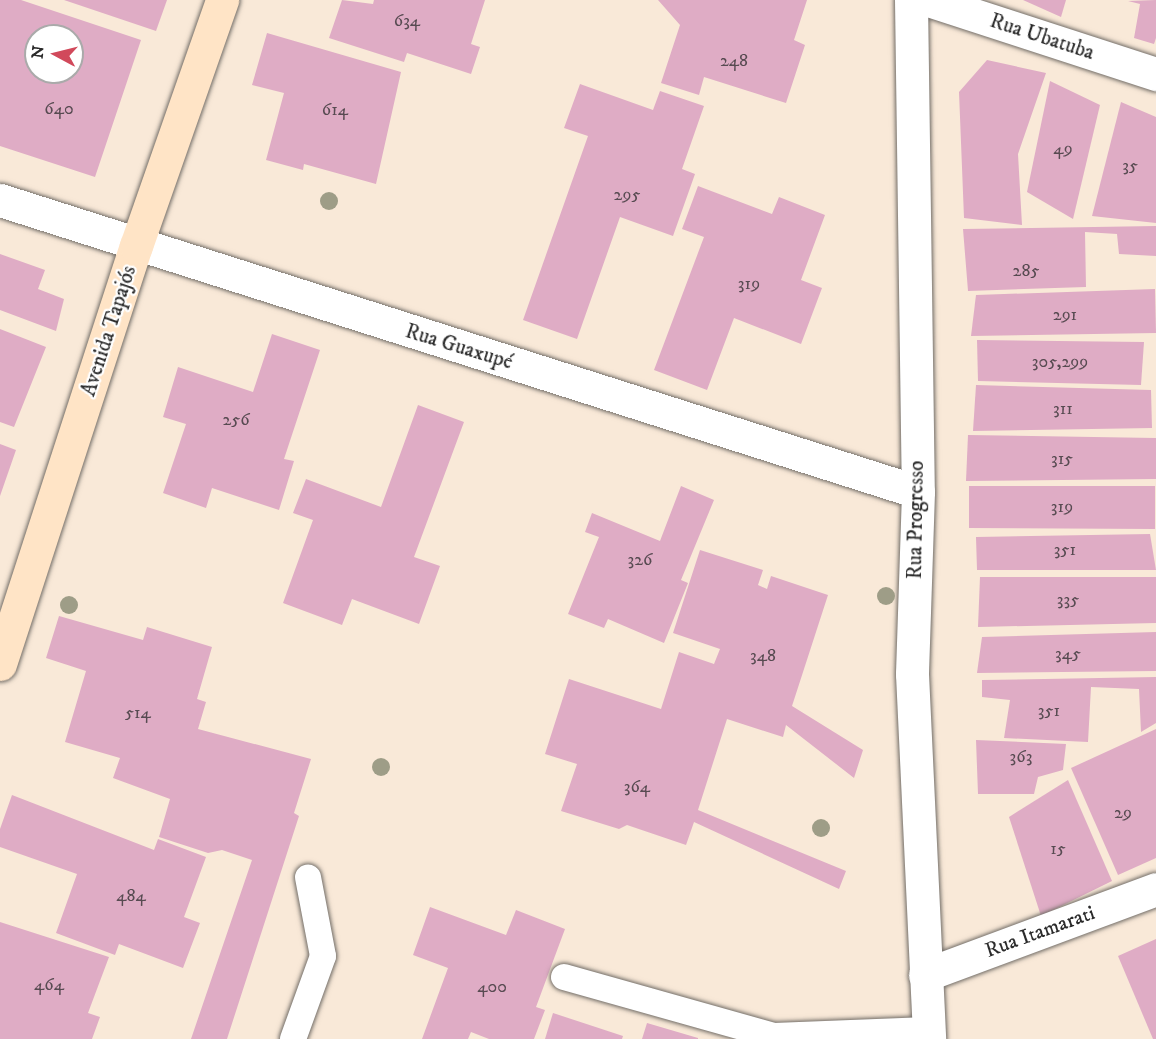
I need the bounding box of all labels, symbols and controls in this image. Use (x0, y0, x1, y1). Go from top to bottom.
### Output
street label: Rua Ubatuba (987, 8, 1097, 66)
house number: 634 (394, 10, 420, 32)
north arrow (24, 24, 84, 84)
text: N (27, 44, 49, 60)
house number: 248 (720, 50, 748, 72)
house number: 640 (44, 98, 74, 120)
house number: 614 (322, 99, 348, 121)
house number: 49 (1053, 138, 1073, 160)
house number: 35 (1122, 155, 1138, 177)
house number: 295 (614, 184, 640, 206)
house number: 285 (1013, 260, 1039, 282)
street label: Avenida Tapajós (76, 263, 142, 399)
house number: 319 (738, 273, 760, 295)
house number: 291 (1053, 304, 1077, 326)
street label: Rua Guaxupé (402, 319, 516, 375)
house number: 305,299 (1032, 351, 1088, 373)
house number: 311 (1053, 398, 1073, 420)
house number: 256 (222, 409, 250, 431)
house number: 315 (1051, 448, 1073, 470)
street label: Rua Progresso (902, 460, 930, 580)
house number: 319 (1051, 496, 1073, 518)
house number: 351 (1054, 539, 1076, 561)
house number: 326 (628, 549, 652, 571)
house number: 335 (1057, 589, 1079, 611)
house number: 345 (1055, 643, 1081, 665)
house number: 348 (750, 645, 776, 667)
house number: 351 (1038, 700, 1060, 722)
house number: 514 (125, 702, 151, 724)
house number: 363 (1010, 746, 1032, 768)
house number: 364 (624, 776, 650, 798)
house number: 29 (1114, 802, 1132, 824)
house number: 15 (1050, 838, 1066, 860)
house number: 484 (116, 885, 146, 907)
street label: Rua Itamarati (982, 900, 1098, 964)
house number: 464 (34, 974, 64, 996)
house number: 400 (477, 976, 507, 998)

